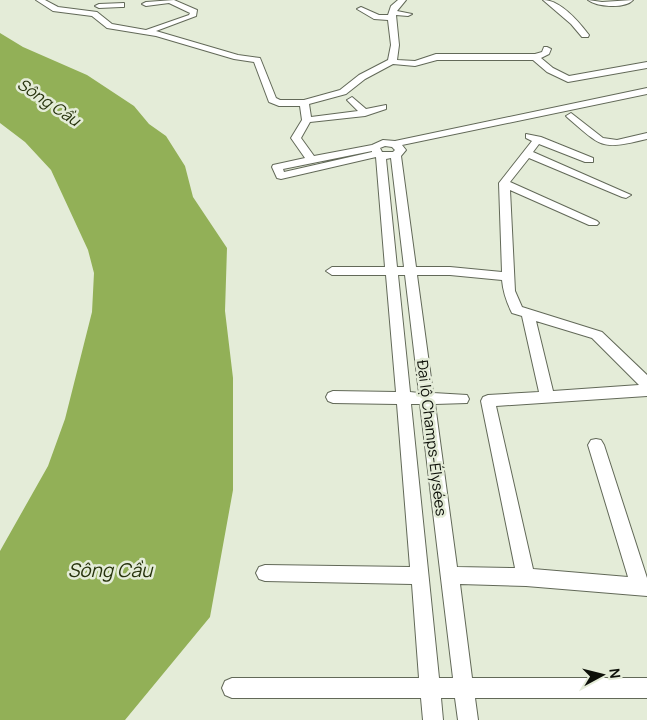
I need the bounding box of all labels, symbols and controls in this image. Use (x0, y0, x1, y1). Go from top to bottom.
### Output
water label: Sông Cầu (13, 73, 86, 132)
street label: Đại lộ Champs-Élysées (412, 359, 452, 517)
water label: Sông Cầu (68, 557, 154, 583)
north arrow (577, 650, 627, 700)
text: N (605, 667, 625, 680)

